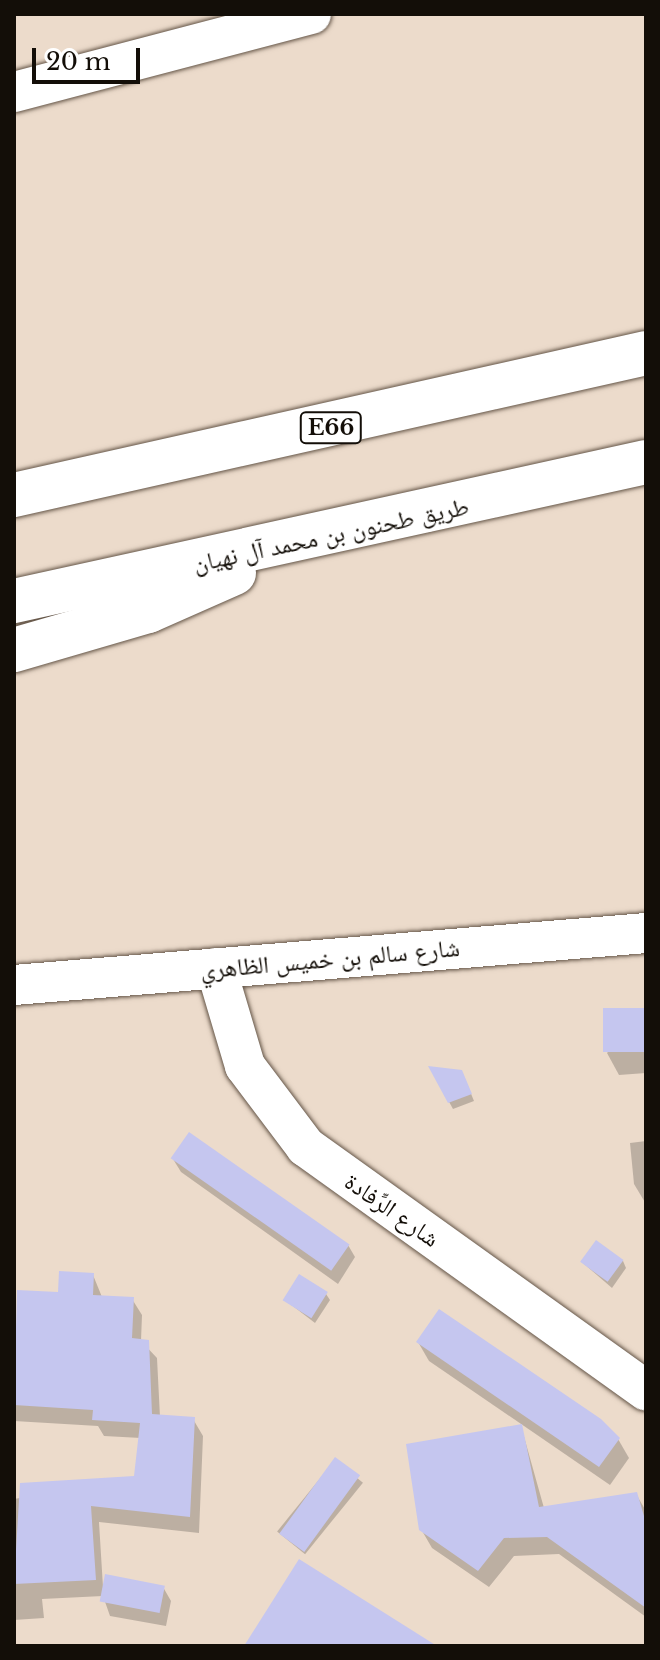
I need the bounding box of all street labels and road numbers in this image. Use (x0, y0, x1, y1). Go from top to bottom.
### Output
road number: E66 (299, 410, 363, 446)
street label: طريق طحنون بن محمد آل نهيان (191, 492, 471, 578)
street label: شارع سالم بن خميس الظاهري (199, 933, 461, 985)
street label: شارع الرِّفادة (339, 1167, 445, 1253)

